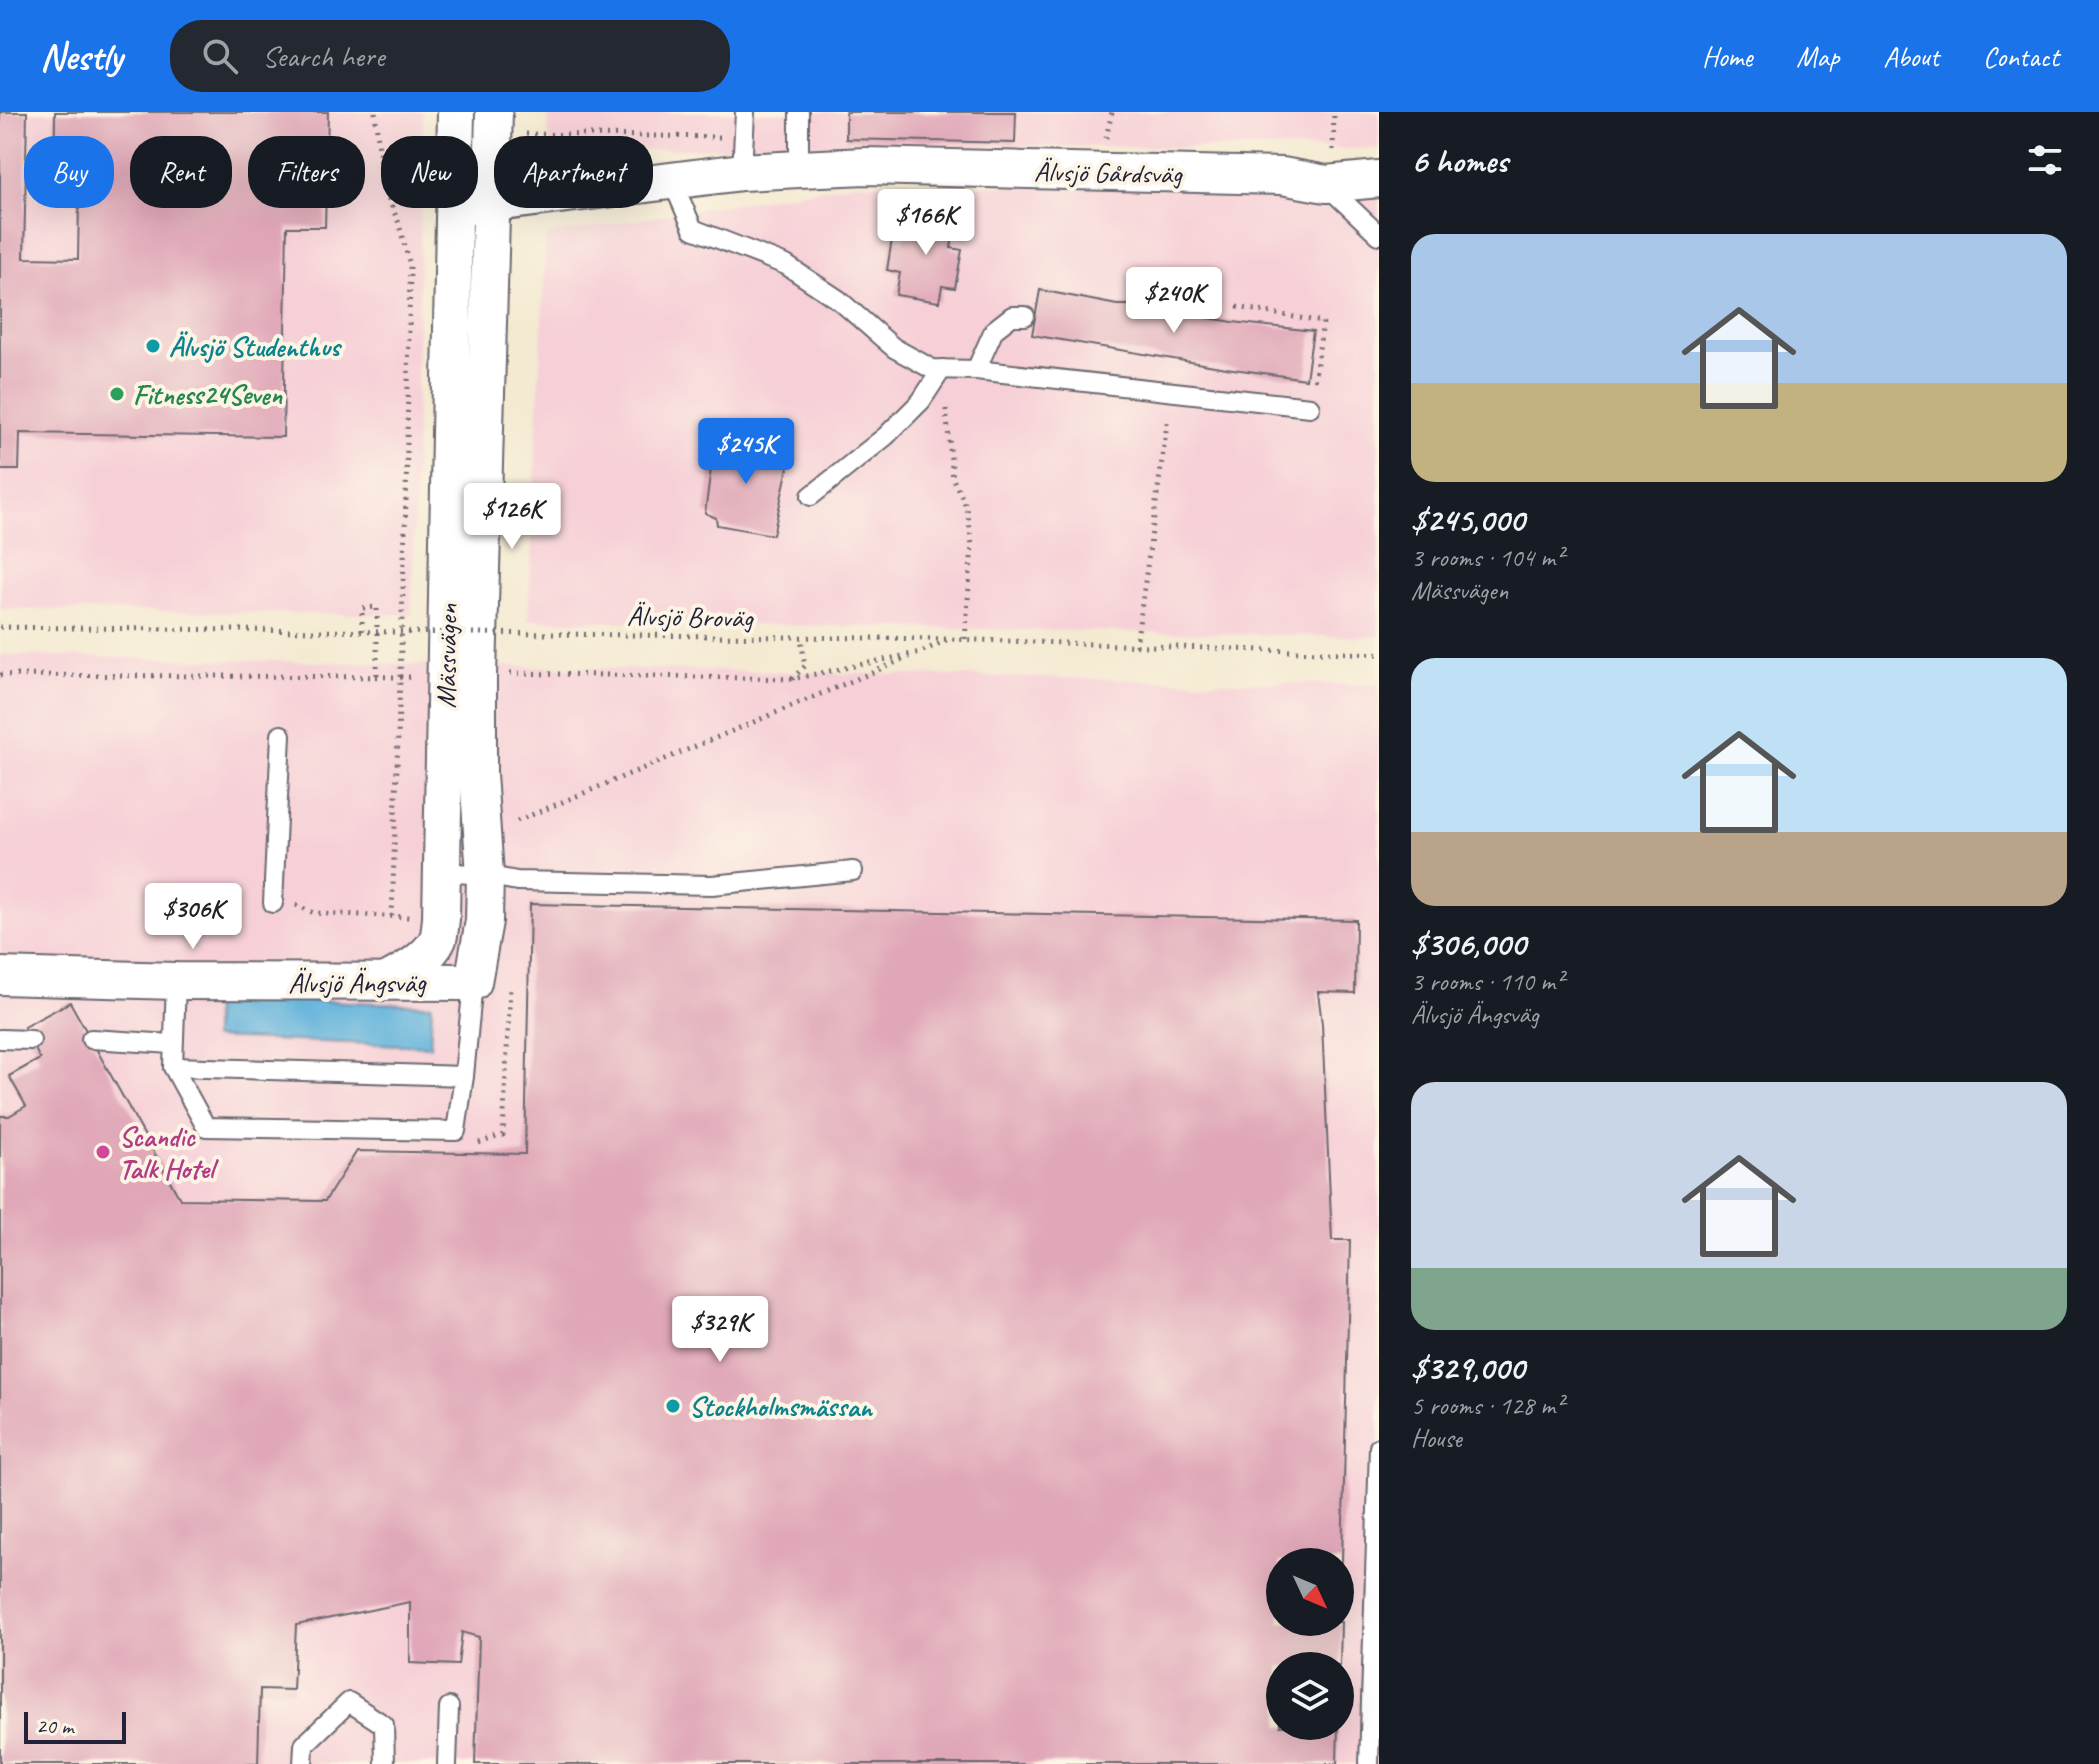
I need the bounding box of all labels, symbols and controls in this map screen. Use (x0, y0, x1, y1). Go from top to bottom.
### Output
search box (170, 20, 730, 92)
text: Nestly (40, 33, 122, 80)
icon: search (198, 34, 242, 78)
text: Search here (262, 37, 384, 75)
text: Home (1702, 39, 1752, 74)
text: Map (1796, 39, 1839, 74)
text: About (1883, 39, 1939, 74)
text: Contact (1983, 39, 2059, 74)
chip: Buy (24, 136, 114, 208)
chip: Rent (130, 136, 232, 208)
chip: Filters (248, 136, 365, 208)
chip: New (381, 136, 478, 208)
chip: Apartment (494, 136, 653, 208)
icon: filters (2023, 138, 2067, 182)
text: 6 homes (1411, 139, 1508, 182)
street label: Älvsjö Gårdsväg (1034, 154, 1183, 191)
pin: $166K (870, 189, 982, 257)
text: $166K (895, 198, 957, 231)
pin: $240K (1118, 267, 1230, 335)
text: $240K (1144, 276, 1204, 309)
icon: home (1667, 286, 1811, 430)
place label: Älvsjö Studenthus (169, 329, 343, 364)
marker: Älvsjö Studenthus (144, 337, 162, 355)
place label: Fitness24Seven (133, 377, 283, 412)
marker: Fitness24Seven (108, 385, 126, 403)
pin: $245K (690, 418, 802, 486)
text: $245K (716, 427, 776, 460)
pin: $126K (456, 483, 568, 551)
text: $126K (482, 492, 542, 525)
text: $245,000 (1411, 498, 1524, 541)
text: 3 rooms · 104 m² (1411, 541, 1563, 574)
text: Mässvägen (1411, 574, 1508, 607)
street label: Älvsjö Broväg (627, 598, 754, 635)
street label: Mässvägen (428, 603, 465, 709)
icon: home (1667, 710, 1811, 854)
pin: $306K (137, 883, 249, 951)
text: $306K (163, 892, 223, 925)
text: $306,000 (1411, 922, 1526, 965)
street label: Älvsjö Ängsväg (288, 965, 427, 1000)
text: 3 rooms · 110 m² (1411, 965, 1563, 998)
text: Älvsjö Ängsväg (1411, 998, 1539, 1031)
place label: Scandic Talk Hotel (119, 1119, 220, 1186)
icon: home (1667, 1134, 1811, 1278)
marker: Scandic Talk Hotel (94, 1143, 112, 1161)
pin: $329K (664, 1296, 776, 1364)
text: $329K (690, 1305, 750, 1338)
text: $329,000 (1411, 1346, 1524, 1389)
place label: Stockholmsmässan (689, 1389, 874, 1424)
text: 5 rooms · 128 m² (1411, 1389, 1563, 1422)
marker: Stockholmsmässan (664, 1397, 682, 1415)
text: House (1411, 1422, 1462, 1455)
north arrow (1266, 1548, 1354, 1636)
map controls (1266, 1548, 1354, 1740)
button: layers (1266, 1652, 1354, 1740)
scale bar (24, 1708, 126, 1744)
text: 20 m (36, 1712, 73, 1740)

